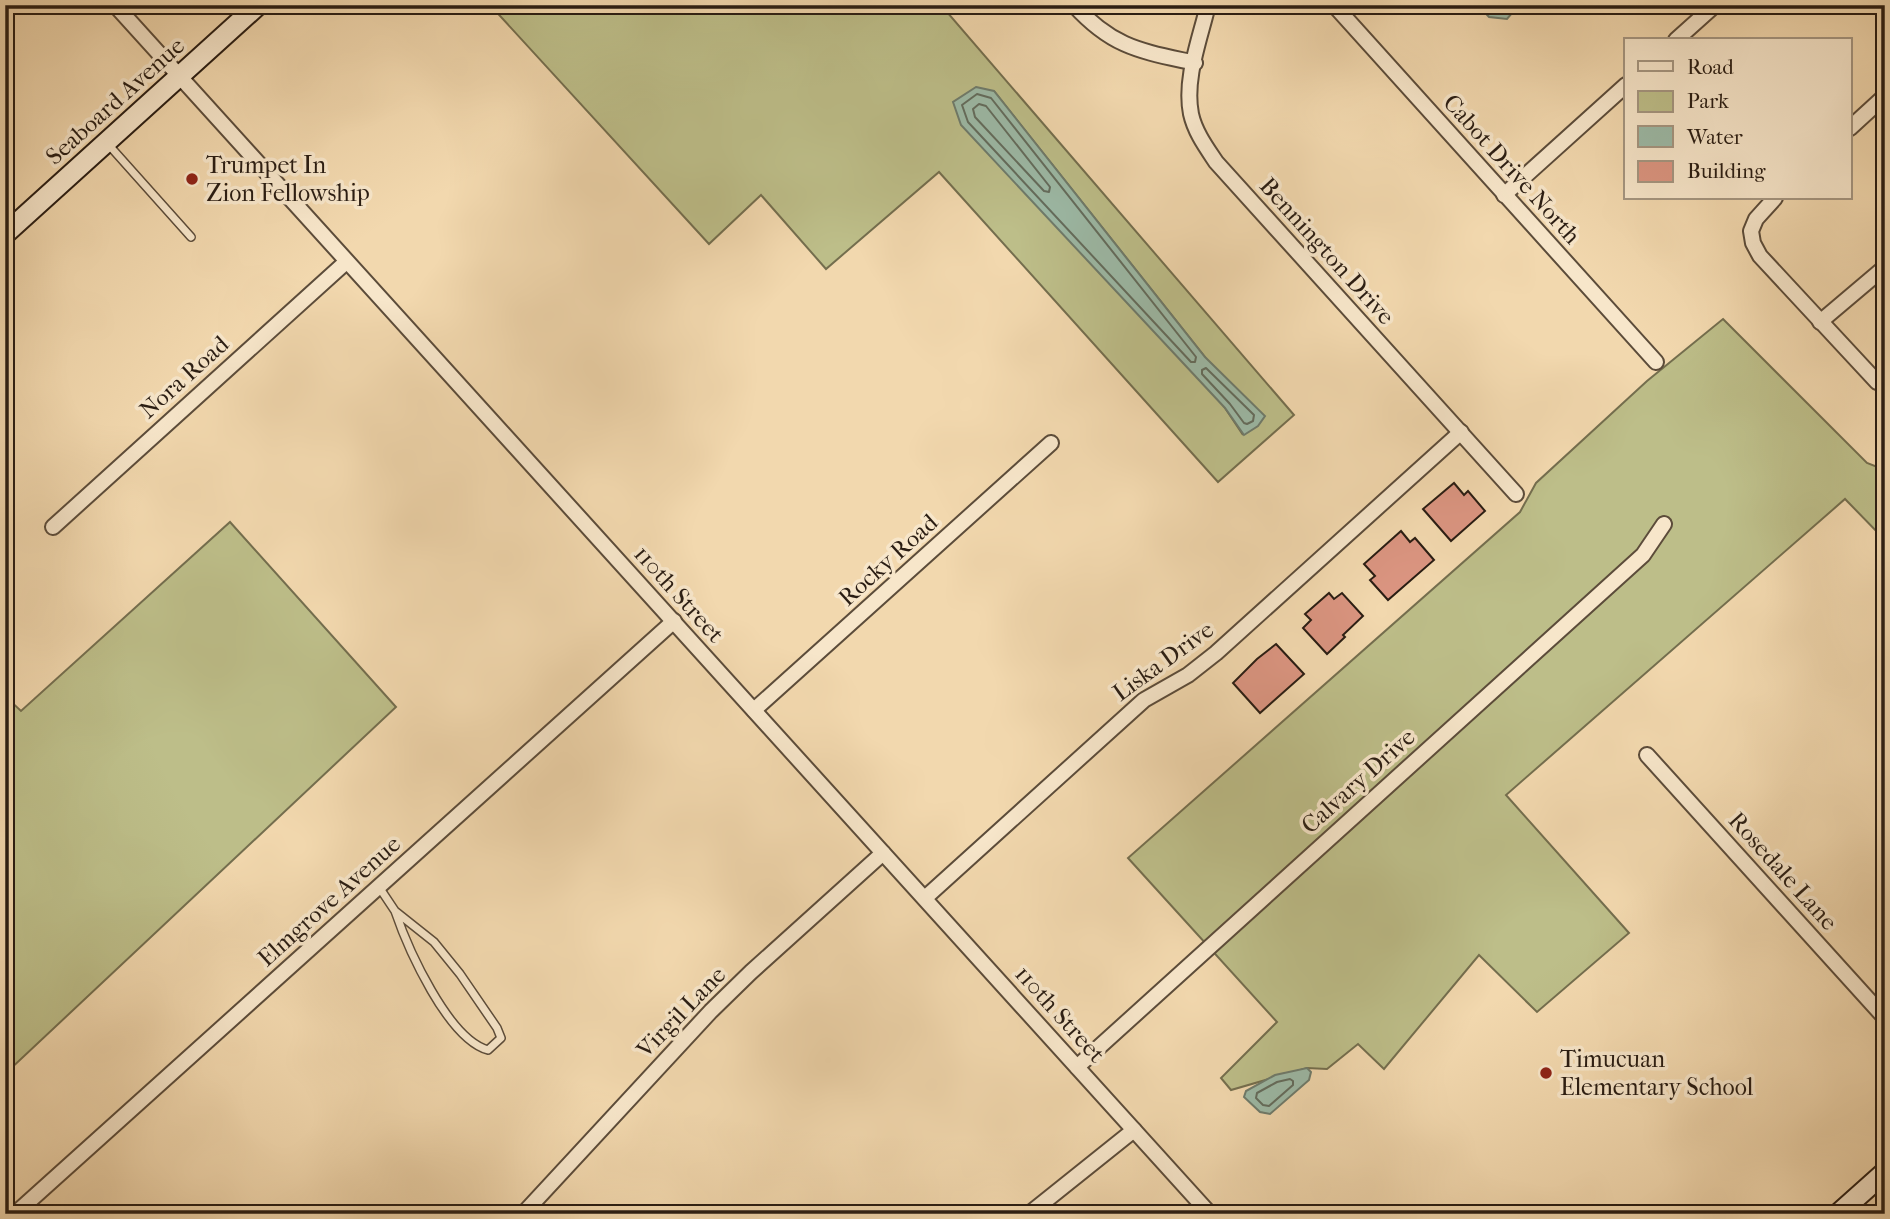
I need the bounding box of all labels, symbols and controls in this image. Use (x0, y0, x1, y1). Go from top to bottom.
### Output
street label: Seaboard Avenue (40, 31, 190, 171)
legend (1624, 38, 1852, 200)
text: Road (1687, 55, 1734, 79)
street label: Cabot Drive North (1438, 88, 1587, 250)
text: Park (1687, 89, 1729, 113)
text: Water (1686, 125, 1743, 149)
place label: Trumpet In Zion Fellowship (206, 151, 370, 207)
text: Building (1687, 159, 1766, 183)
marker: Trumpet In Zion Fellowship (184, 171, 200, 187)
street label: Bennington Drive (1254, 172, 1400, 330)
street label: Nora Road (134, 329, 235, 424)
street label: Rocky Road (833, 508, 944, 612)
street label: 110th Street (628, 540, 730, 649)
street label: Liska Drive (1107, 615, 1219, 707)
street label: Calvary Drive (1295, 723, 1421, 839)
street label: Rosedale Lane (1723, 806, 1843, 936)
street label: Elmgrove Avenue (252, 830, 406, 972)
street label: Virgil Lane (630, 960, 731, 1064)
street label: 110th Street (1009, 960, 1111, 1069)
place label: Timucuan Elementary School (1560, 1045, 1754, 1101)
marker: Timucuan Elementary School (1538, 1065, 1554, 1081)

